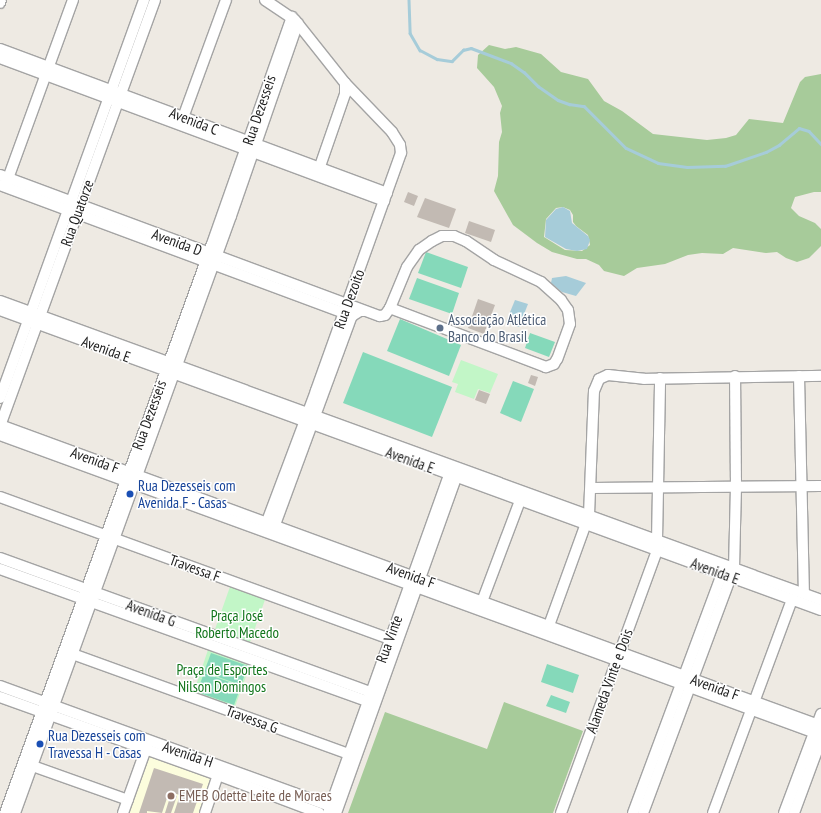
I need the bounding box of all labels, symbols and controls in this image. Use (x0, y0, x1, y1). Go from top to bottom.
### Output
street label: Rua Dezesseis (239, 73, 279, 147)
street label: Avenida C (167, 103, 221, 139)
street label: Rua Quatorze (57, 177, 97, 249)
street label: Avenida D (149, 225, 205, 259)
street label: Rua Dezoito (330, 267, 368, 331)
place label: Associação Atlética Banco do Brasil (448, 310, 547, 345)
marker: Associação Atlética Banco do Brasil (435, 323, 445, 333)
street label: Avenida E (79, 332, 133, 366)
street label: Rua Dezesseis (128, 378, 170, 452)
street label: Avenida F (68, 443, 122, 477)
street label: Avenida E (383, 443, 437, 477)
place label: Rua Dezesseis com Avenida F - Casas (138, 476, 235, 511)
marker: Rua Dezesseis com Avenida F - Casas (125, 489, 135, 499)
street label: Travessa F (167, 550, 223, 586)
street label: Avenida E (688, 554, 742, 588)
street label: Avenida F (384, 558, 438, 592)
street label: Avenida G (124, 596, 178, 630)
park label: Praça José Roberto Macedo (195, 606, 279, 641)
street label: Rua Vinte (372, 612, 406, 666)
street label: Alameda Vinte e Dois (582, 626, 636, 736)
park label: Praça de Esportes Nilson Domingos (176, 660, 268, 695)
street label: Avenida F (688, 670, 742, 704)
street label: Travessa G (223, 701, 281, 737)
place label: Rua Dezesseis com Travessa H - Casas (48, 726, 145, 761)
street label: Avenida H (160, 737, 216, 771)
marker: Rua Dezesseis com Travessa H - Casas (35, 739, 45, 749)
place label: EMEB Odette Leite de Moraes (179, 787, 332, 805)
marker: EMEB Odette Leite de Moraes (166, 791, 176, 801)

